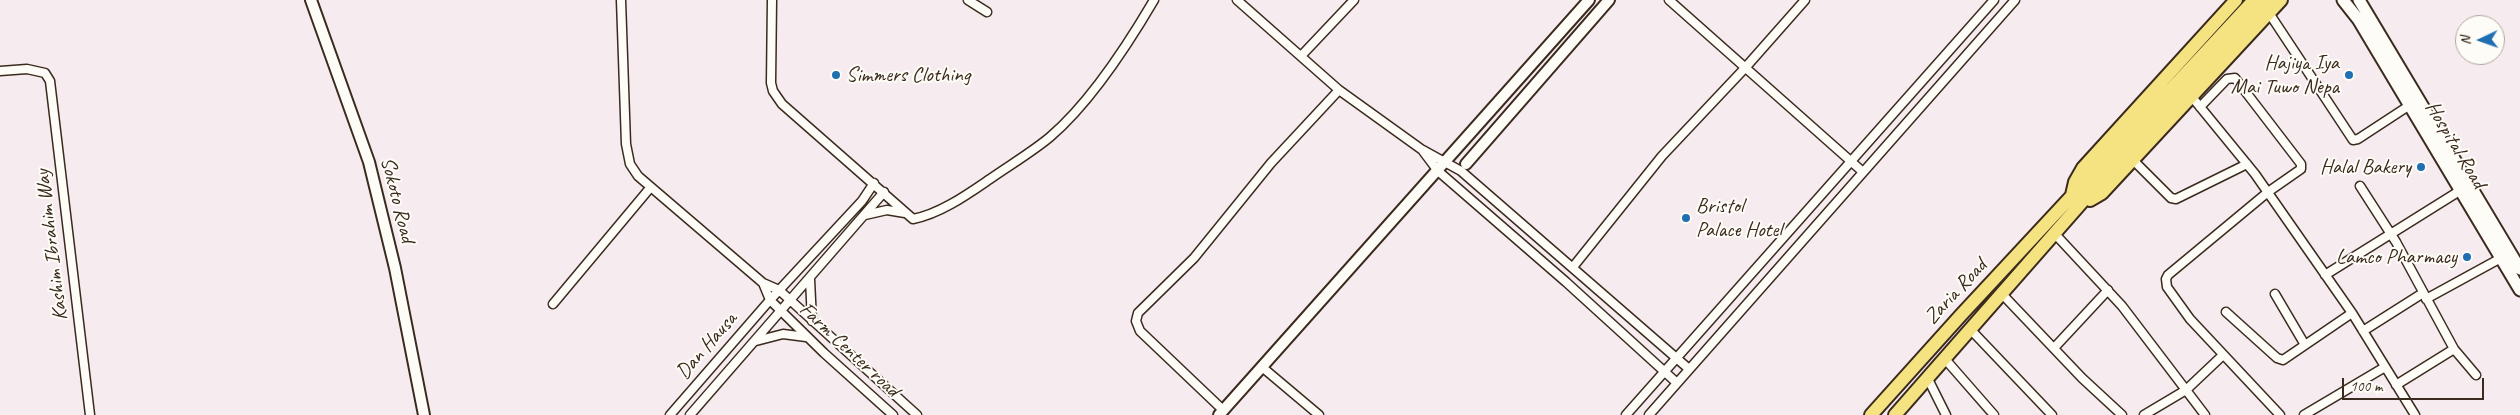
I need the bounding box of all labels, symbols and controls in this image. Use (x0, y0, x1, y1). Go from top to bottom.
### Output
north arrow (2455, 15, 2505, 65)
text: N (2457, 36, 2474, 46)
place label: Hajiya Iya Mai Tuwo Nepa (2231, 50, 2339, 100)
place label: Simmers Clothing (846, 62, 970, 88)
marker: Simmers Clothing (830, 69, 842, 81)
marker: Hajiya Iya Mai Tuwo Nepa (2343, 69, 2355, 81)
street label: Hospital Road (2419, 97, 2491, 193)
place label: Halal Bakery (2320, 154, 2411, 180)
street label: Sokoto Road (374, 155, 420, 245)
marker: Halal Bakery (2415, 161, 2427, 173)
street label: Kashim Ibrahim Way (30, 168, 74, 322)
place label: Bristol Palace Hotel (1696, 193, 1782, 243)
marker: Bristol Palace Hotel (1680, 212, 1692, 224)
place label: Lamco Pharmacy (2336, 244, 2457, 270)
marker: Lamco Pharmacy (2461, 251, 2473, 263)
street label: Zaria Road (1919, 254, 1993, 330)
street label: Farm Center road (794, 297, 904, 403)
street label: Dan Hausa (671, 307, 743, 385)
scale bar (2345, 368, 2488, 400)
text: 100 m (2350, 377, 2382, 396)

